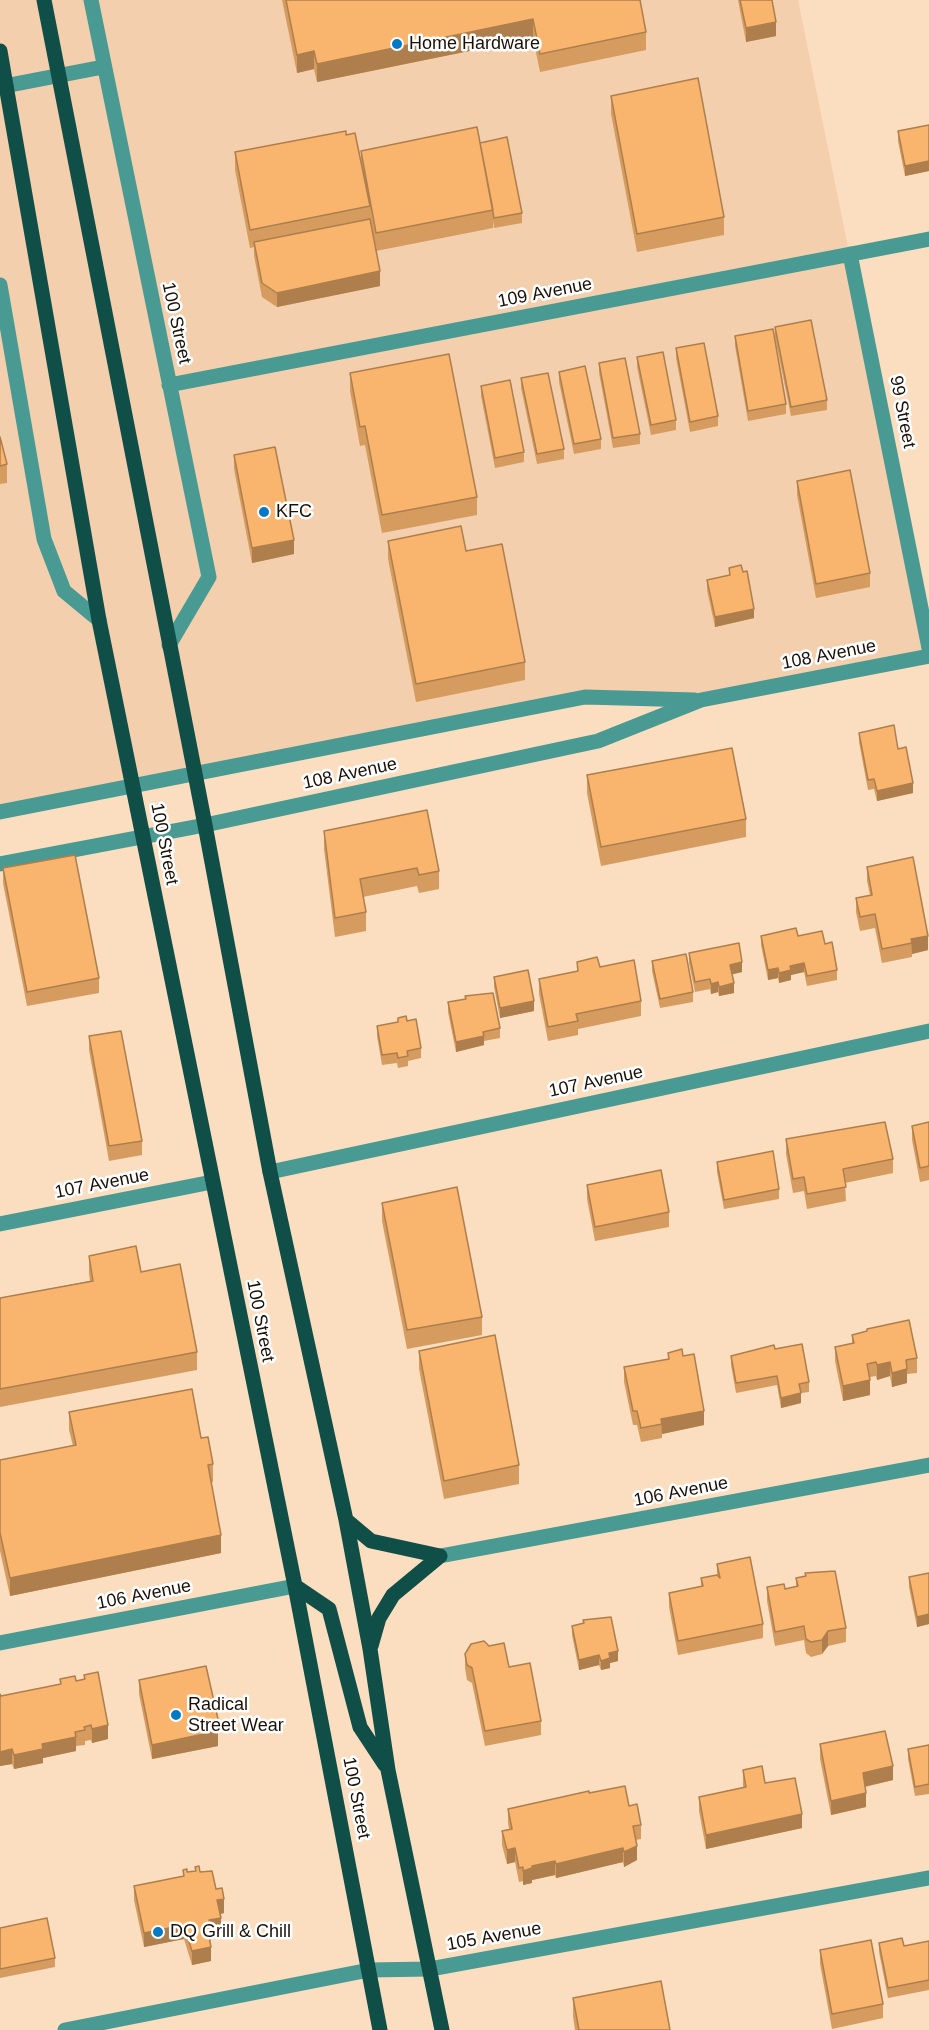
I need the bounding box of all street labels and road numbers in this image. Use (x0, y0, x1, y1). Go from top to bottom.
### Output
street label: 109 Avenue (496, 273, 594, 313)
street label: 100 Street (157, 280, 195, 366)
street label: 99 Street (884, 374, 920, 450)
street label: 108 Avenue (780, 635, 878, 675)
street label: 108 Avenue (301, 753, 399, 795)
street label: 100 Street (145, 801, 183, 887)
street label: 107 Avenue (547, 1061, 645, 1103)
street label: 107 Avenue (53, 1164, 151, 1204)
street label: 100 Street (241, 1278, 279, 1364)
street label: 106 Avenue (632, 1472, 730, 1512)
street label: 106 Avenue (95, 1575, 193, 1615)
street label: 100 Street (337, 1755, 375, 1841)
street label: 105 Avenue (445, 1918, 543, 1956)

